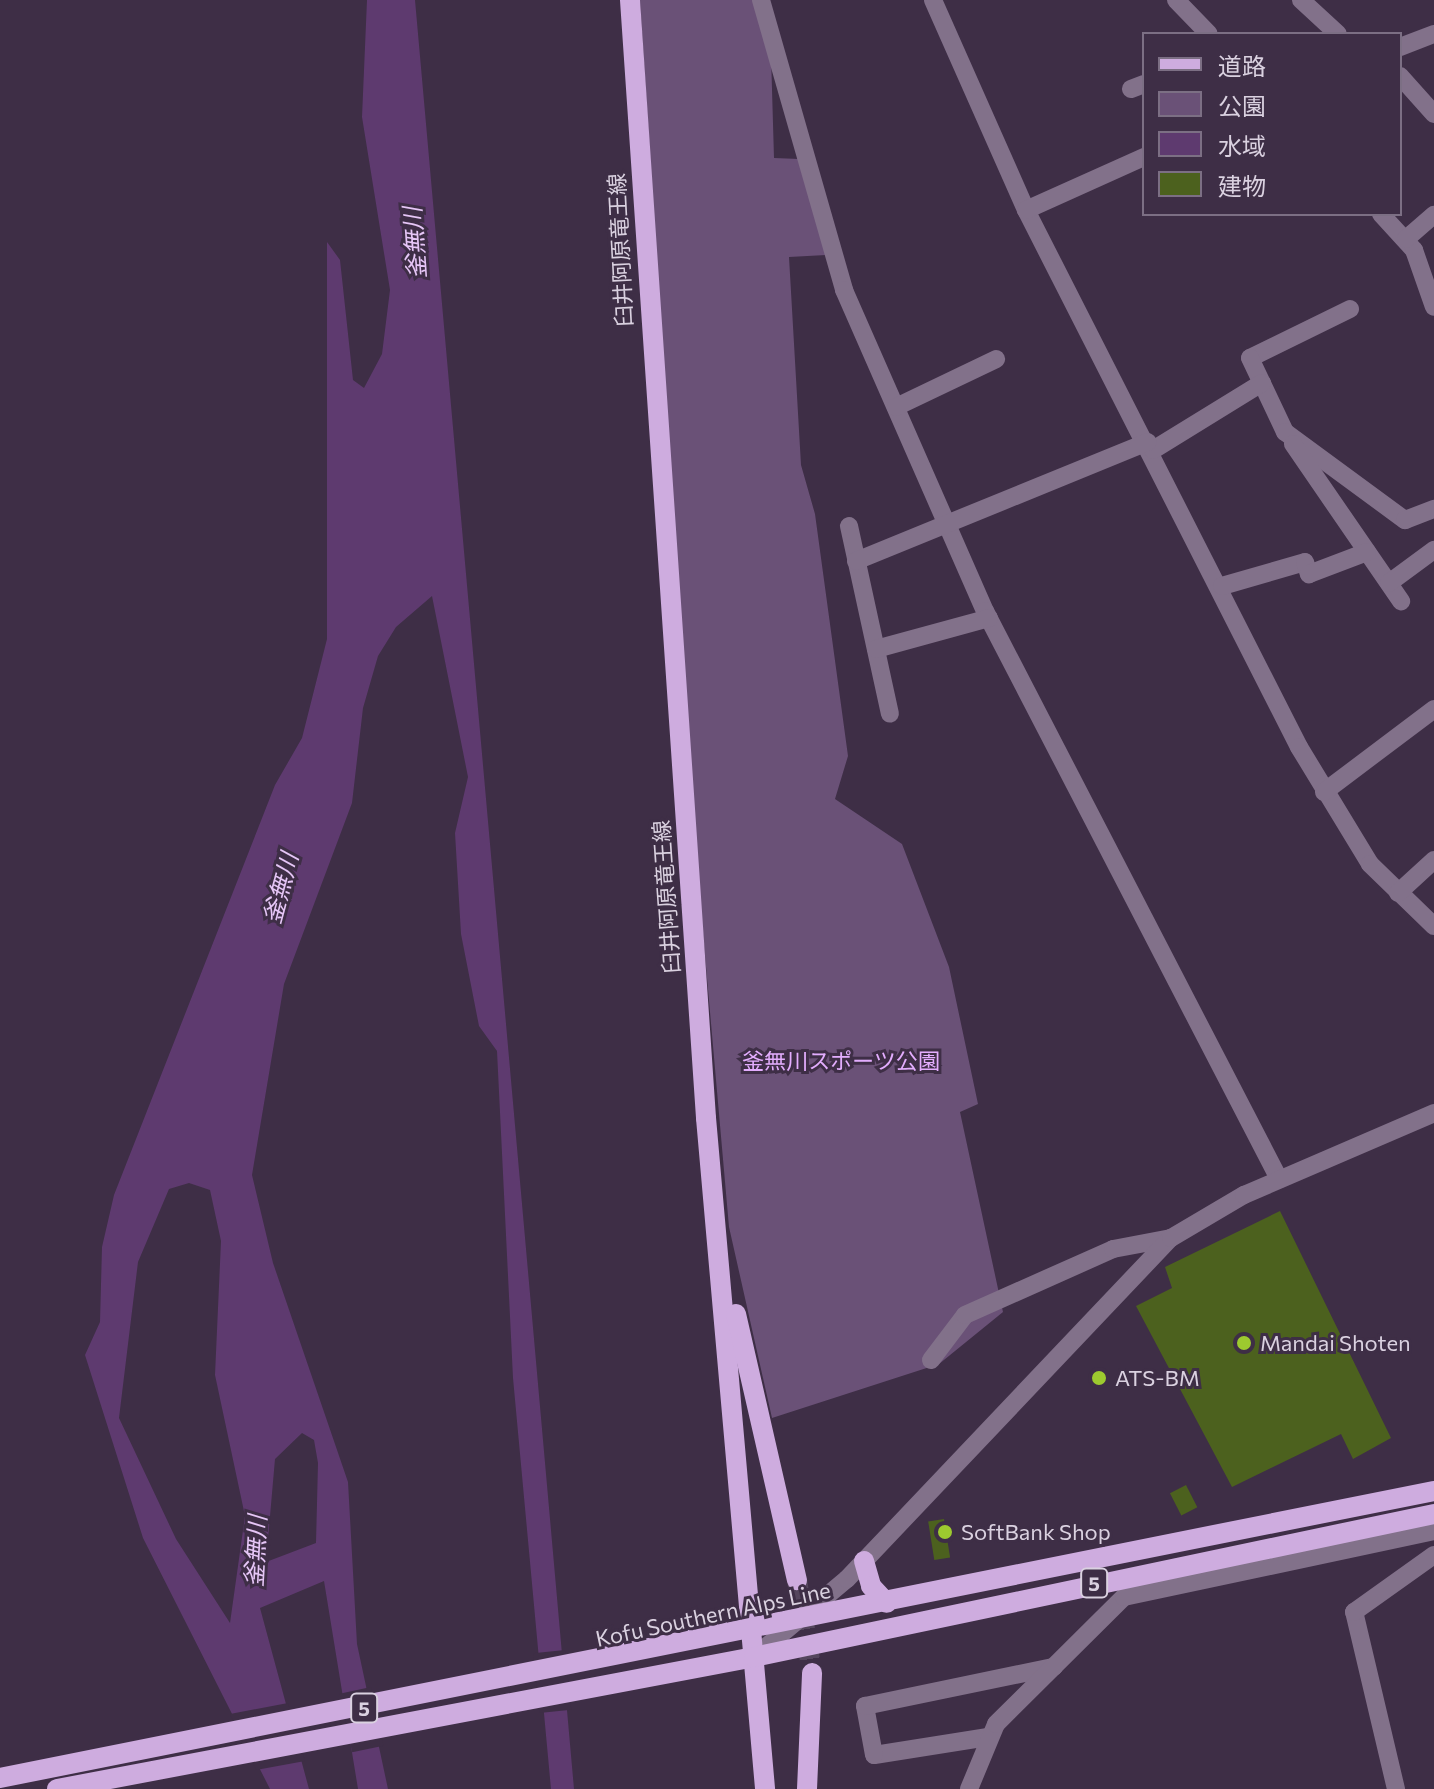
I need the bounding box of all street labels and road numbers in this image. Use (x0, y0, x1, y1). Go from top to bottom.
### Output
street label: 臼井阿原竜王線 (603, 172, 637, 328)
street label: 臼井阿原竜王線 (647, 819, 685, 975)
road number: 5 (1080, 1567, 1108, 1599)
street label: Kofu Southern Alps Line (593, 1576, 833, 1652)
road number: 5 (350, 1692, 378, 1724)

